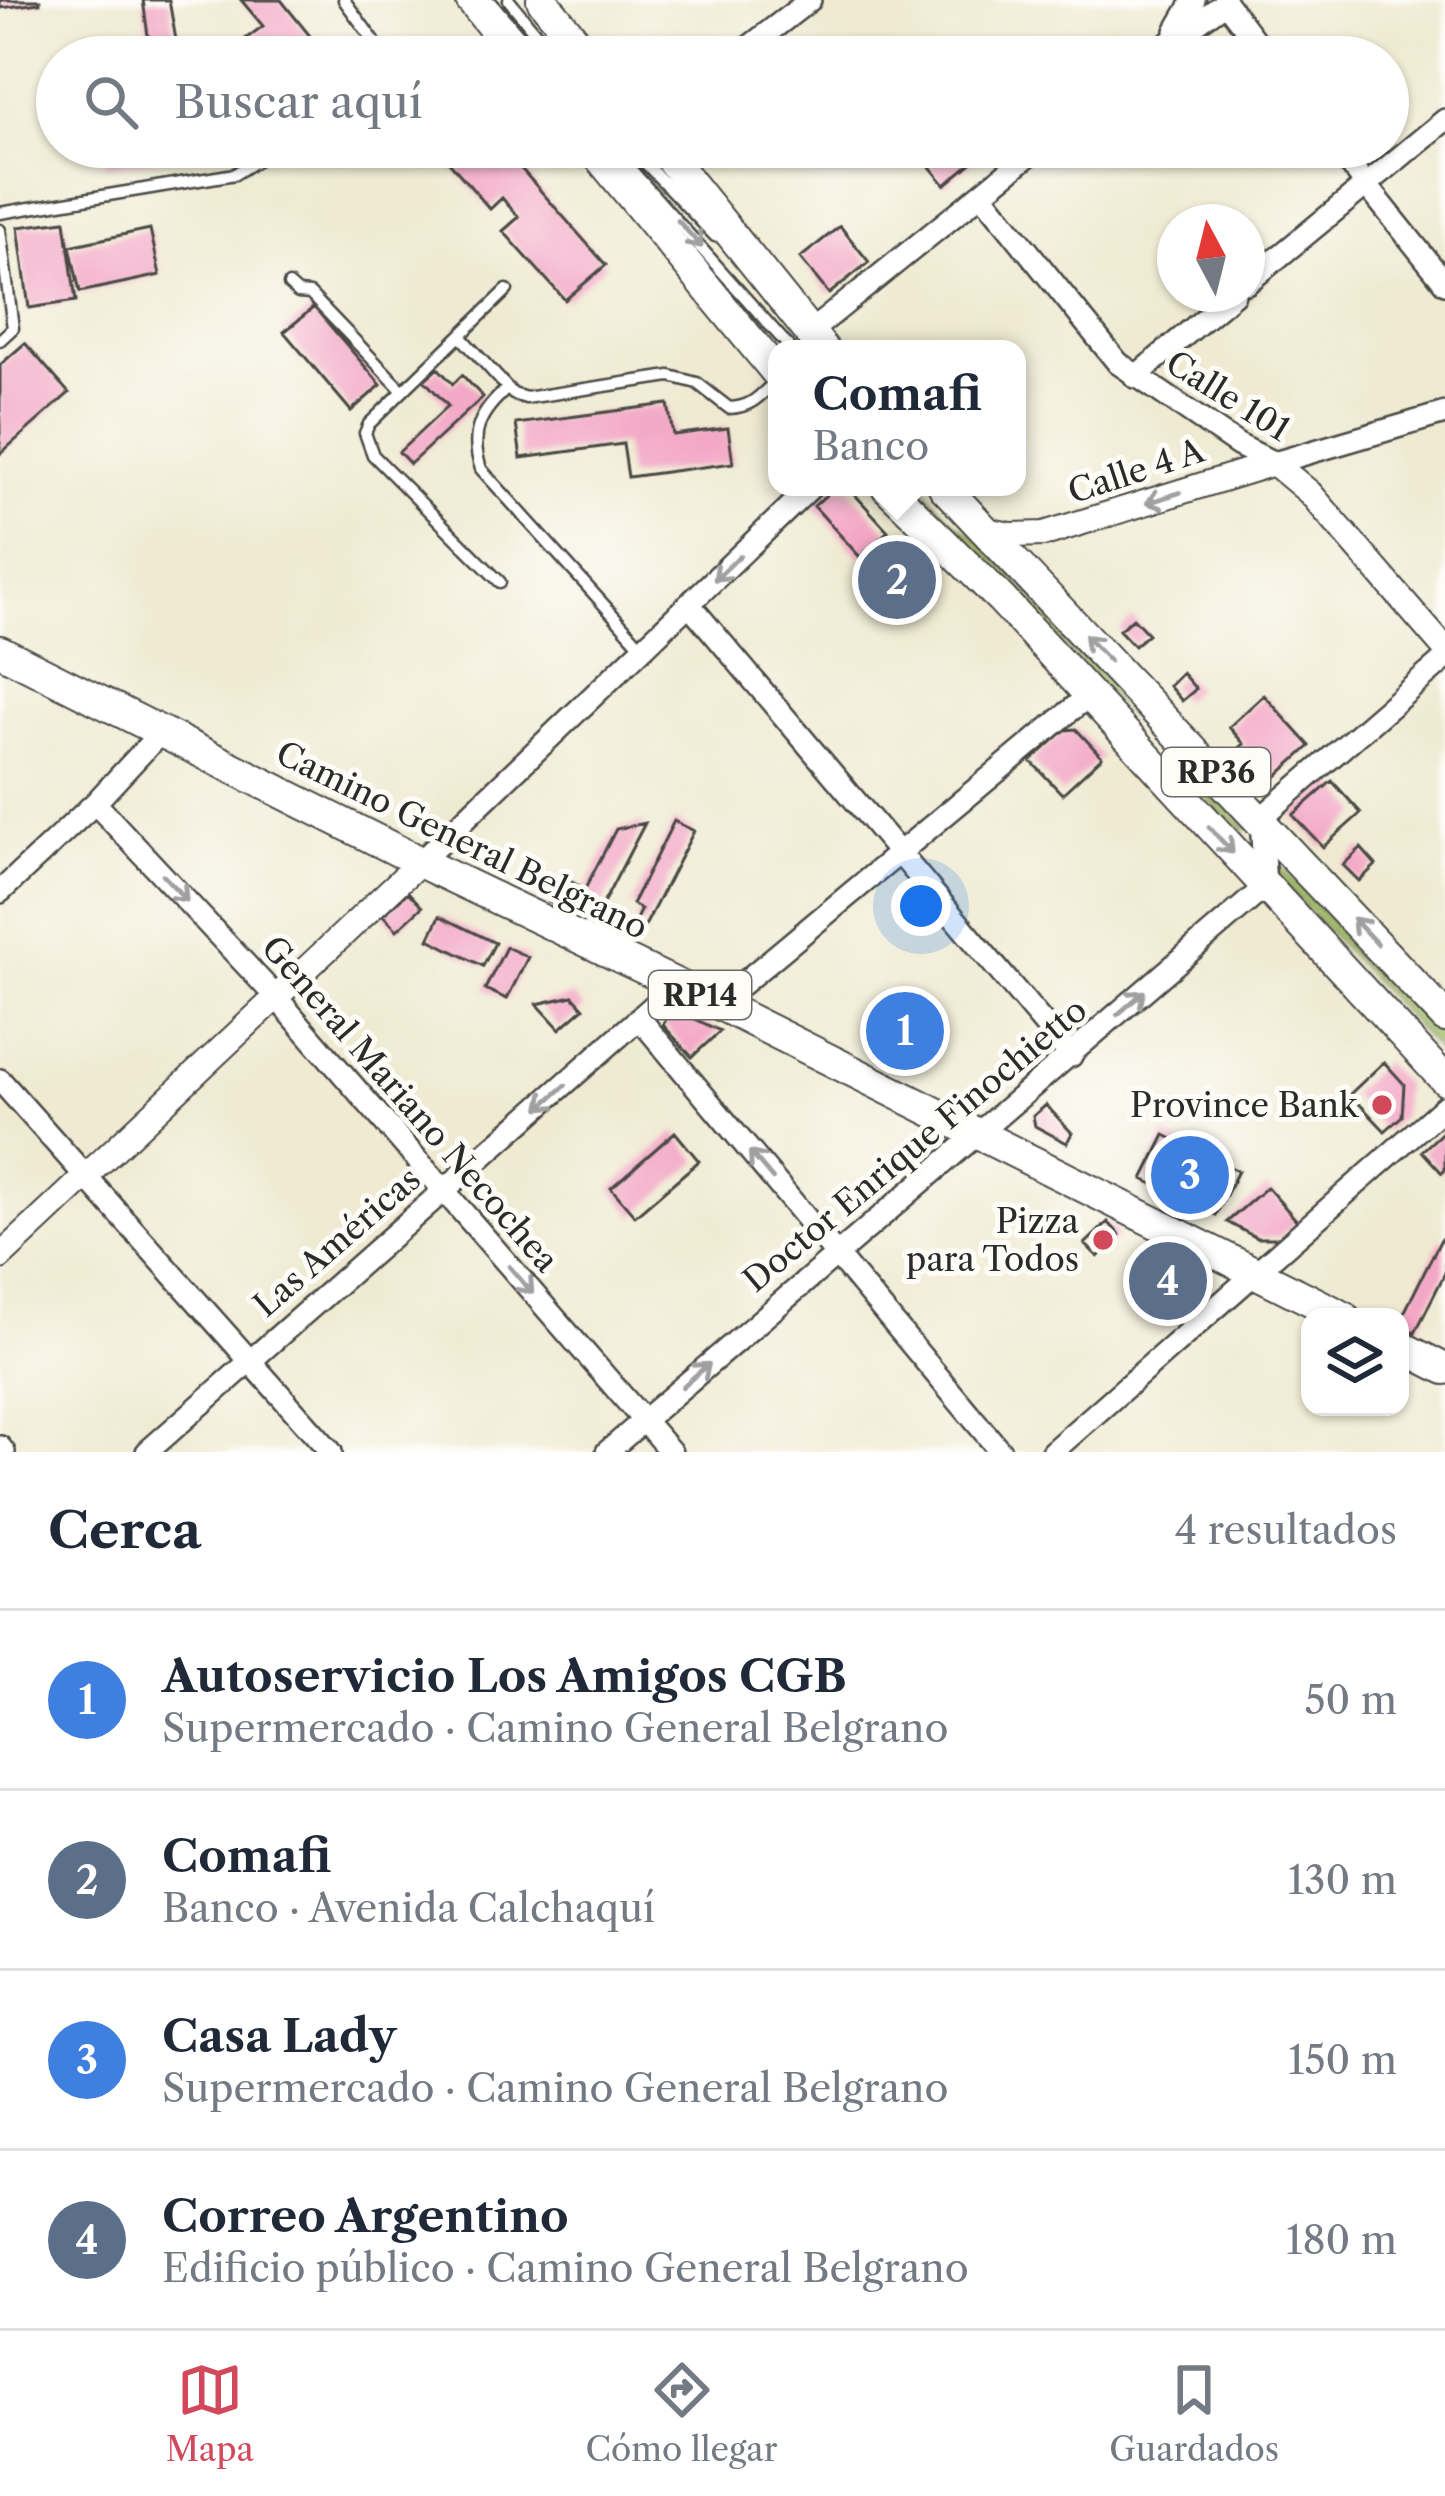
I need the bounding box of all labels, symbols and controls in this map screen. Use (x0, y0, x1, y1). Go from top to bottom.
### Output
search box (36, 36, 1409, 168)
icon: search (78, 69, 144, 135)
text: Buscar aquí (174, 74, 423, 130)
north arrow (1157, 204, 1265, 312)
one-way arrow (675, 218, 703, 248)
popup (768, 340, 1026, 496)
street label: Calle 101 (1158, 342, 1298, 450)
text: Comafi (813, 366, 982, 422)
text: Banco (813, 422, 929, 470)
street label: Calle 4 A (1063, 430, 1210, 512)
one-way arrow (1145, 488, 1183, 510)
pin: 2 (858, 535, 936, 625)
one-way arrow (713, 554, 742, 582)
one-way arrow (1083, 634, 1112, 663)
street label: Camino General Belgrano (270, 732, 654, 948)
road number: RP36 (1162, 748, 1270, 796)
one-way arrow (1207, 825, 1235, 855)
one-way arrow (160, 873, 188, 903)
your location (891, 876, 951, 936)
one-way arrow (1352, 917, 1380, 946)
street label: General Mariano Necochea (253, 928, 568, 1281)
road number: RP14 (649, 971, 751, 1019)
pin: 1 (866, 986, 944, 1076)
street label: Doctor Enrique Finochietto (735, 989, 1095, 1301)
one-way arrow (1115, 990, 1146, 1017)
one-way arrow (537, 1082, 568, 1110)
place label: Province Bank (1130, 1085, 1360, 1126)
marker: Province Bank (1369, 1092, 1395, 1118)
pin: 3 (1151, 1130, 1229, 1220)
one-way arrow (748, 1150, 775, 1181)
street label: Las Américas (245, 1158, 429, 1326)
place label: Pizza para Todos (906, 1201, 1080, 1280)
marker: Pizza para Todos (1090, 1227, 1116, 1253)
pin: 4 (1129, 1236, 1207, 1326)
one-way arrow (507, 1265, 534, 1295)
map controls (1301, 1308, 1409, 1416)
button: layers (1301, 1308, 1409, 1416)
one-way arrow (680, 1362, 711, 1390)
text: Cerca (48, 1499, 202, 1561)
text: 4 resultados (1175, 1506, 1397, 1554)
text: Autoservicio Los Amigos CGB (162, 1648, 847, 1704)
text: 1 (78, 1676, 96, 1724)
text: 50 m (1304, 1676, 1397, 1724)
text: Supermercado · Camino General Belgrano (162, 1704, 948, 1752)
text: Comafi (162, 1828, 331, 1884)
text: 2 (75, 1856, 99, 1904)
text: 130 m (1288, 1856, 1397, 1904)
text: Banco · Avenida Calchaquí (162, 1884, 655, 1932)
text: Casa Lady (162, 2008, 396, 2064)
text: 3 (76, 2036, 98, 2084)
text: 150 m (1288, 2036, 1397, 2084)
text: Supermercado · Camino General Belgrano (162, 2064, 948, 2112)
text: Correo Argentino (162, 2188, 569, 2244)
text: 4 (75, 2216, 99, 2264)
text: 180 m (1286, 2216, 1397, 2264)
text: Edificio público · Camino General Belgrano (162, 2244, 969, 2292)
tab: Mapa (166, 2357, 254, 2470)
tab: Cómo llegar (586, 2357, 778, 2470)
tab: Guardados (1109, 2357, 1279, 2470)

